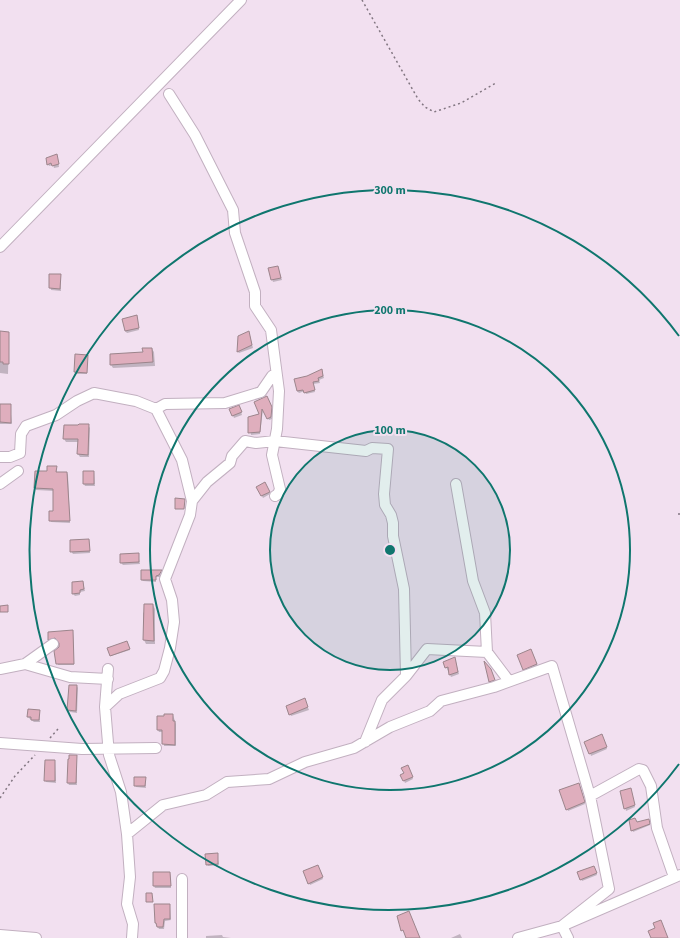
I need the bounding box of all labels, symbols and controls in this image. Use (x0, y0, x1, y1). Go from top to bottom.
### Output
text: 300 m (374, 182, 406, 199)
text: 200 m (374, 302, 406, 319)
text: 100 m (374, 422, 406, 439)
centre of rings (383, 543, 397, 557)

